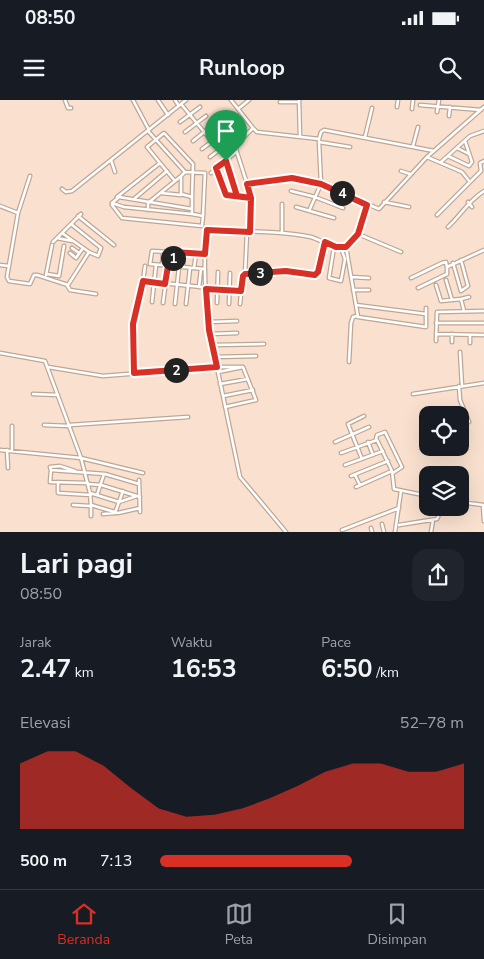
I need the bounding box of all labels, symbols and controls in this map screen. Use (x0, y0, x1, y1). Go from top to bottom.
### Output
text: 08:50 (25, 5, 75, 31)
text: Runloop (199, 53, 285, 83)
icon: menu (20, 54, 48, 82)
icon: search (436, 54, 464, 82)
pin (205, 110, 247, 161)
icon: arrive (212, 117, 240, 145)
pin: 4 (330, 180, 354, 206)
text: 4 (338, 184, 347, 203)
pin: 1 (160, 246, 186, 270)
text: 1 (169, 249, 178, 268)
pin: 3 (248, 260, 272, 286)
text: 3 (256, 264, 265, 283)
pin: 2 (164, 358, 188, 382)
text: 2 (172, 361, 181, 380)
map controls (419, 406, 469, 516)
button: locate (419, 406, 469, 456)
button: layers (419, 466, 469, 516)
text: Lari pagi (20, 545, 133, 583)
button: share (412, 549, 464, 601)
text: 08:50 (20, 583, 62, 605)
text: Jarak (20, 633, 51, 652)
text: Waktu (171, 633, 212, 652)
text: Pace (321, 633, 351, 652)
text: 2.47 (20, 652, 71, 686)
text: 16:53 (171, 652, 237, 686)
text: 6:50 (321, 652, 373, 686)
text: km (71, 663, 94, 682)
text: /km (373, 663, 399, 682)
text: Elevasi (20, 712, 70, 734)
text: 52–78 m (400, 712, 464, 734)
text: 500 m (20, 850, 67, 872)
text: 7:13 (100, 850, 132, 872)
tab: Beranda (57, 900, 110, 949)
tab: Peta (225, 900, 253, 949)
tab: Disimpan (368, 900, 427, 949)

